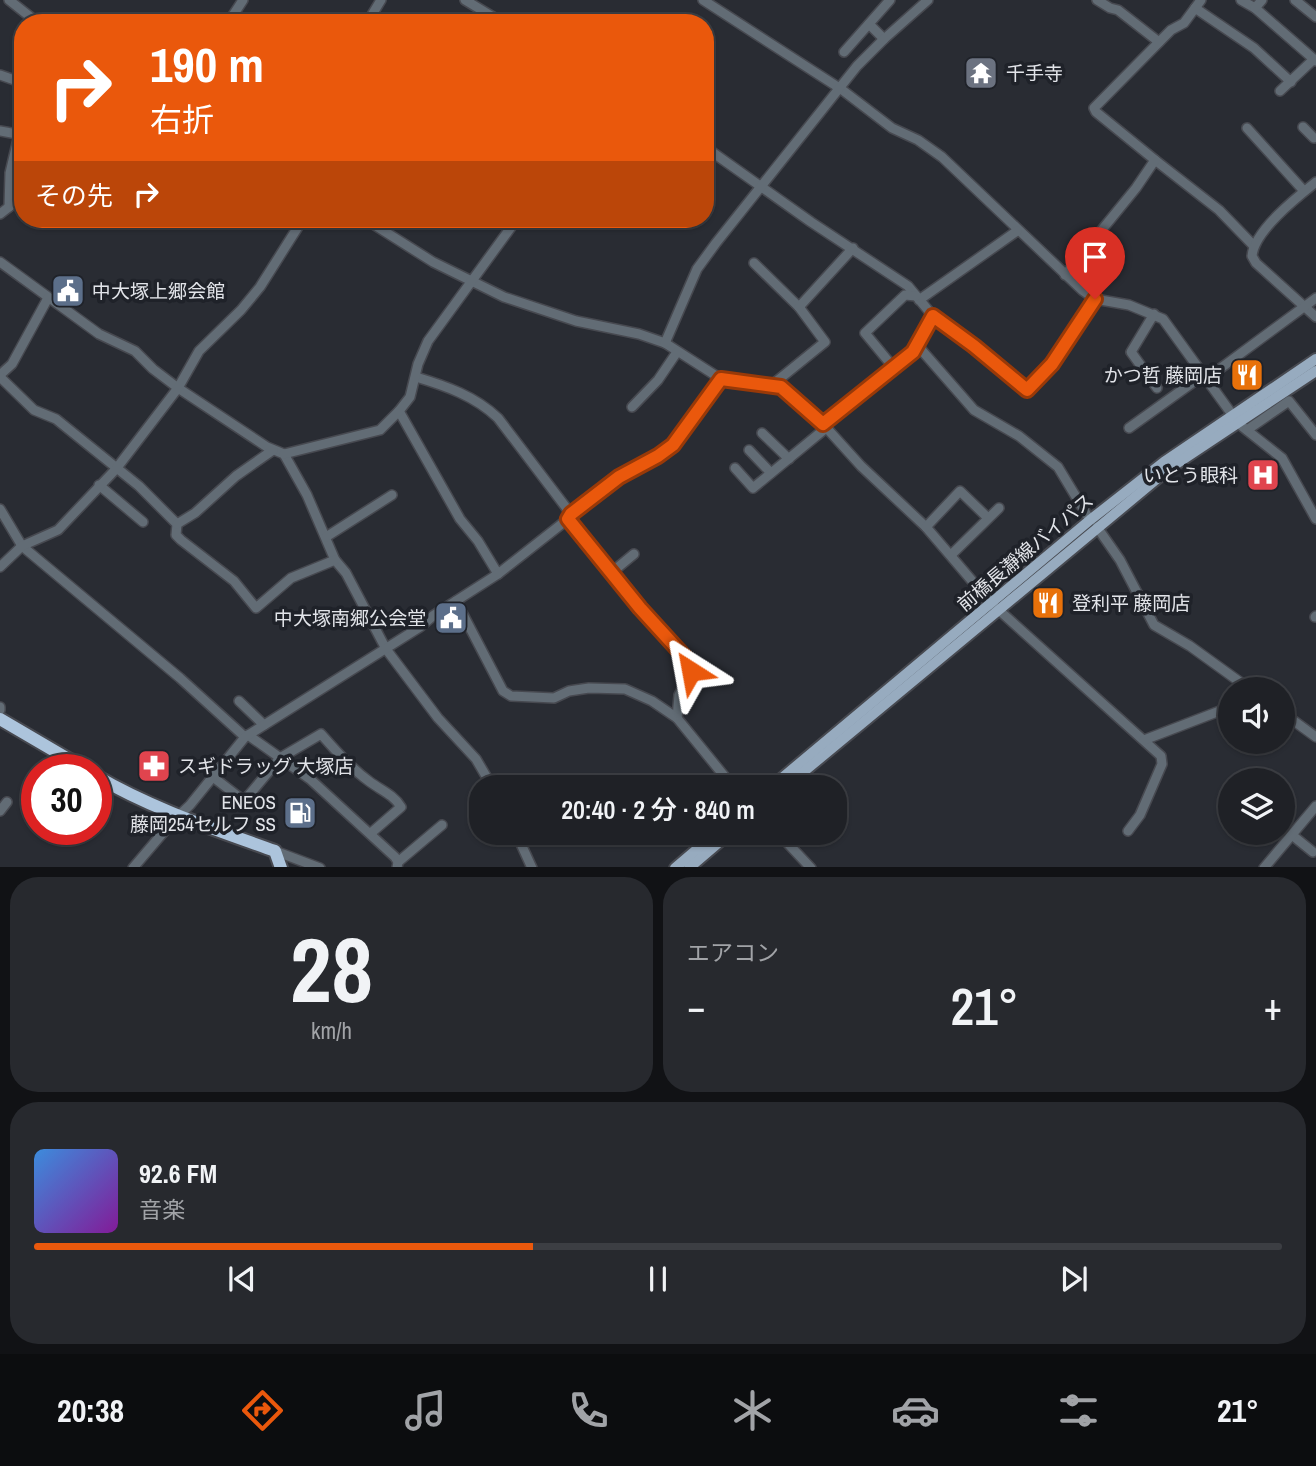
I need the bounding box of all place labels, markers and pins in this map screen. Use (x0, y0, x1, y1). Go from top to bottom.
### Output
temple icon: 千手寺 (962, 54, 1000, 92)
place label: 千手寺 (1006, 60, 1063, 86)
pin (1065, 227, 1125, 299)
public building icon: 中大塚上郷会館 (49, 272, 87, 310)
place label: 中大塚上郷会館 (92, 278, 225, 304)
restaurant icon: かつ哲 藤岡店 (1228, 356, 1266, 394)
place label: かつ哲 藤岡店 (1104, 362, 1222, 388)
hospital icon: いとう眼科 (1244, 456, 1282, 494)
place label: いとう眼科 (1143, 462, 1238, 488)
restaurant icon: 登利平 藤岡店 (1029, 584, 1067, 622)
place label: 登利平 藤岡店 (1072, 590, 1190, 616)
public building icon: 中大塚南郷公会堂 (432, 599, 470, 637)
place label: 中大塚南郷公会堂 (274, 605, 426, 631)
pharmacy icon: スギドラッグ 大塚店 (135, 747, 173, 785)
place label: スギドラッグ 大塚店 (178, 753, 353, 779)
place label: ENEOS 藤岡254セルフ SS (130, 789, 276, 837)
fuel station icon: ENEOS 藤岡254セルフ SS (281, 794, 319, 832)

